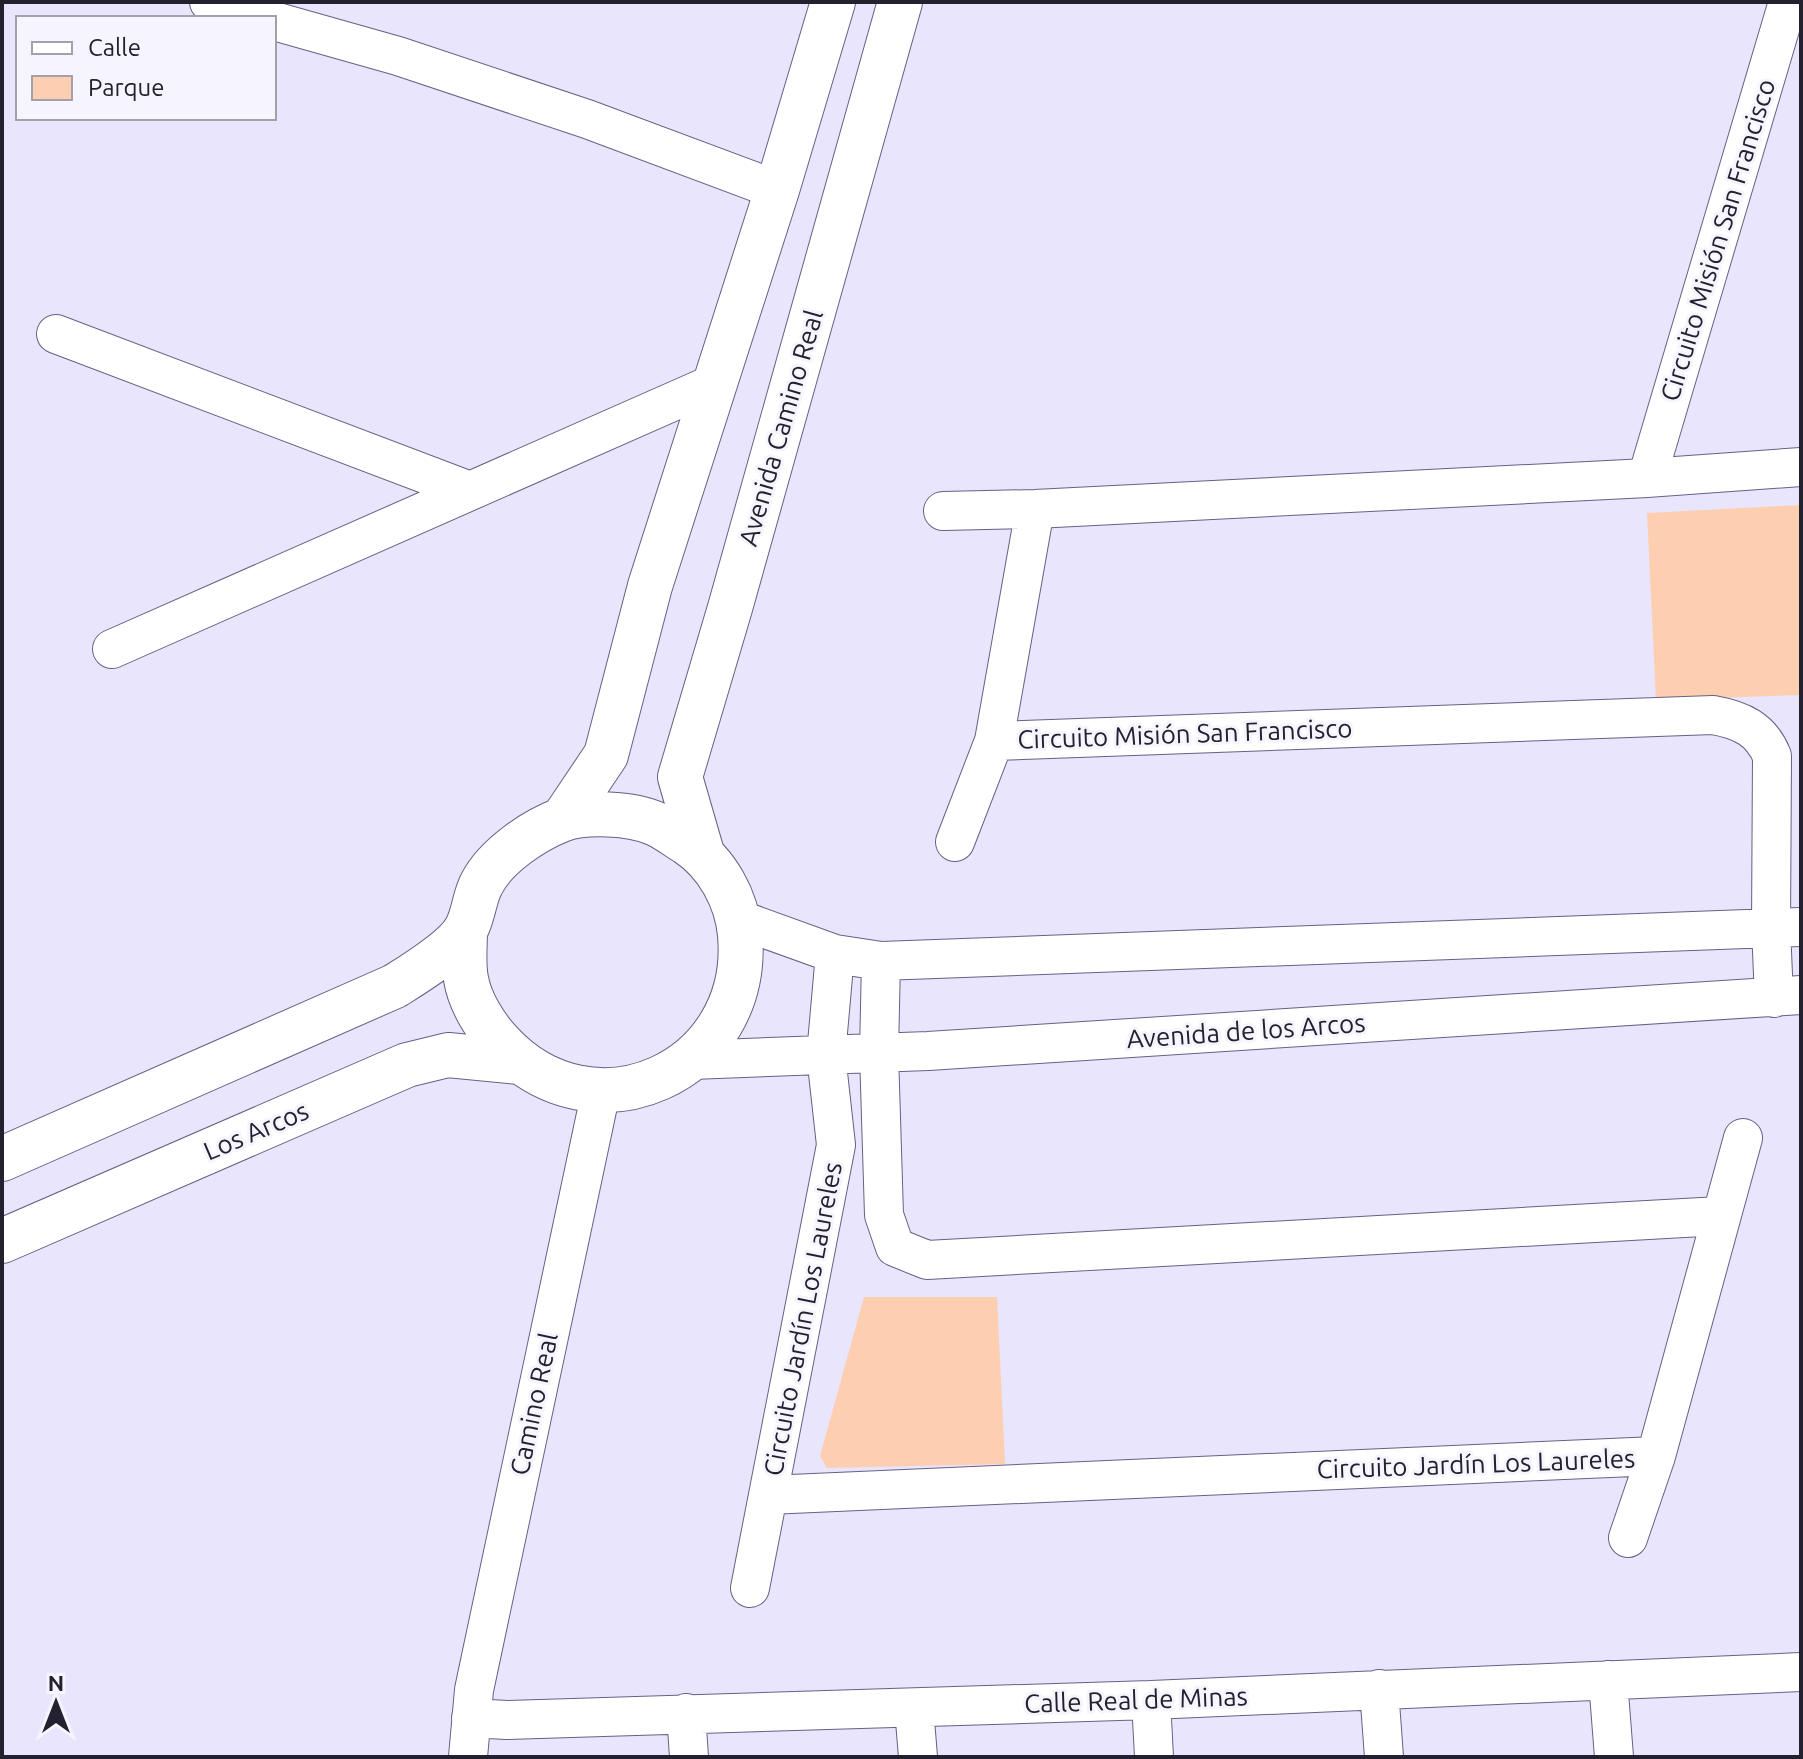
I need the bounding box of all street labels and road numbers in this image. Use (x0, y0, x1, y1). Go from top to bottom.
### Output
street label: Circuito Misión San Francisco (1655, 75, 1780, 404)
street label: Avenida Camino Real (733, 306, 828, 549)
street label: Circuito Misión San Francisco (1017, 713, 1353, 754)
street label: Avenida de los Arcos (1126, 1008, 1366, 1053)
street label: Los Arcos (199, 1096, 313, 1166)
street label: Circuito Jardín Los Laureles (758, 1160, 847, 1478)
street label: Camino Real (504, 1330, 563, 1478)
street label: Circuito Jardín Los Laureles (1316, 1443, 1636, 1484)
street label: Calle Real de Minas (1024, 1681, 1248, 1718)

